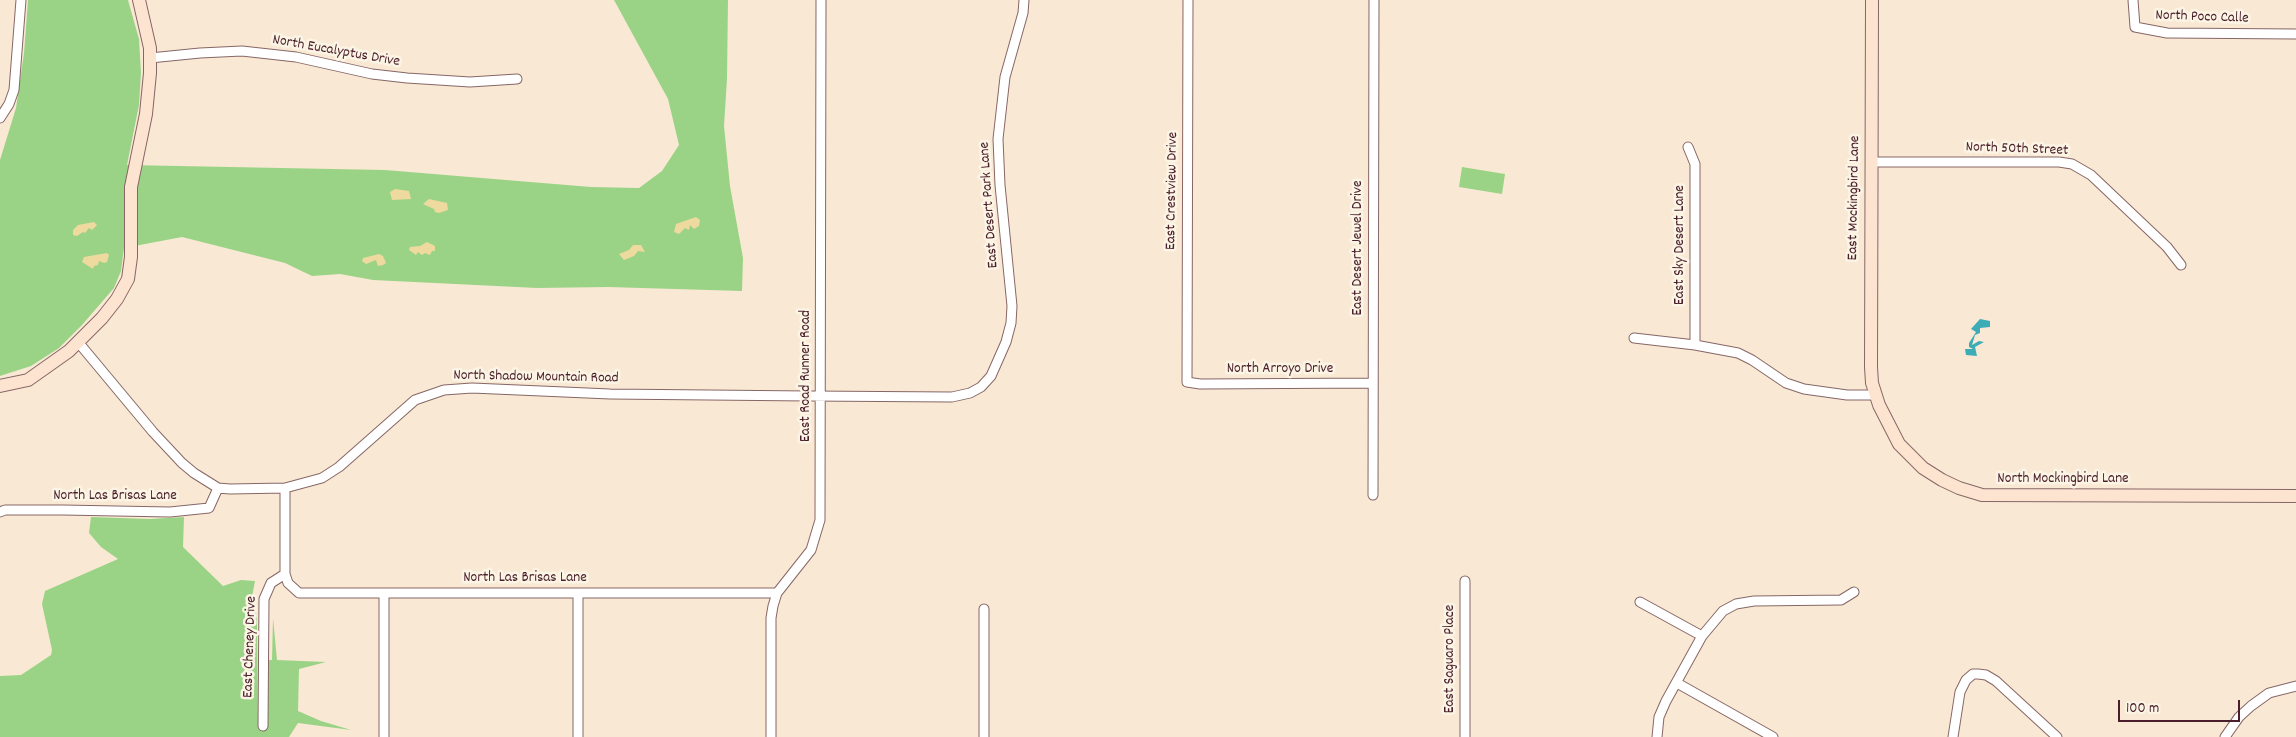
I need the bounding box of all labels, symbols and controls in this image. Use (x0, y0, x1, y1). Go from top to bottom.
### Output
street label: North Poco Calle (2155, 7, 2249, 29)
street label: North Eucalyptus Drive (271, 32, 401, 72)
street label: East Crestview Drive (1163, 132, 1183, 250)
street label: East Mockingbird Lane (1845, 135, 1865, 261)
street label: North 50th Street (1965, 139, 2069, 161)
street label: East Desert Park Lane (977, 141, 1003, 269)
street label: East Desert Jewel Drive (1350, 180, 1368, 316)
street label: East Sky Desert Lane (1672, 185, 1690, 305)
street label: East Road Runner Road (798, 310, 816, 442)
street label: North Arroyo Drive (1227, 361, 1333, 379)
street label: North Shadow Mountain Road (453, 368, 619, 388)
street label: North Mockingbird Lane (1997, 471, 2129, 489)
street label: North Las Brisas Lane (53, 488, 177, 506)
street label: North Las Brisas Lane (463, 570, 587, 588)
street label: East Cheney Drive (240, 596, 262, 698)
street label: East Saguaro Place (1442, 605, 1460, 713)
scale bar (2121, 690, 2244, 722)
text: 100 m (2126, 698, 2159, 720)

